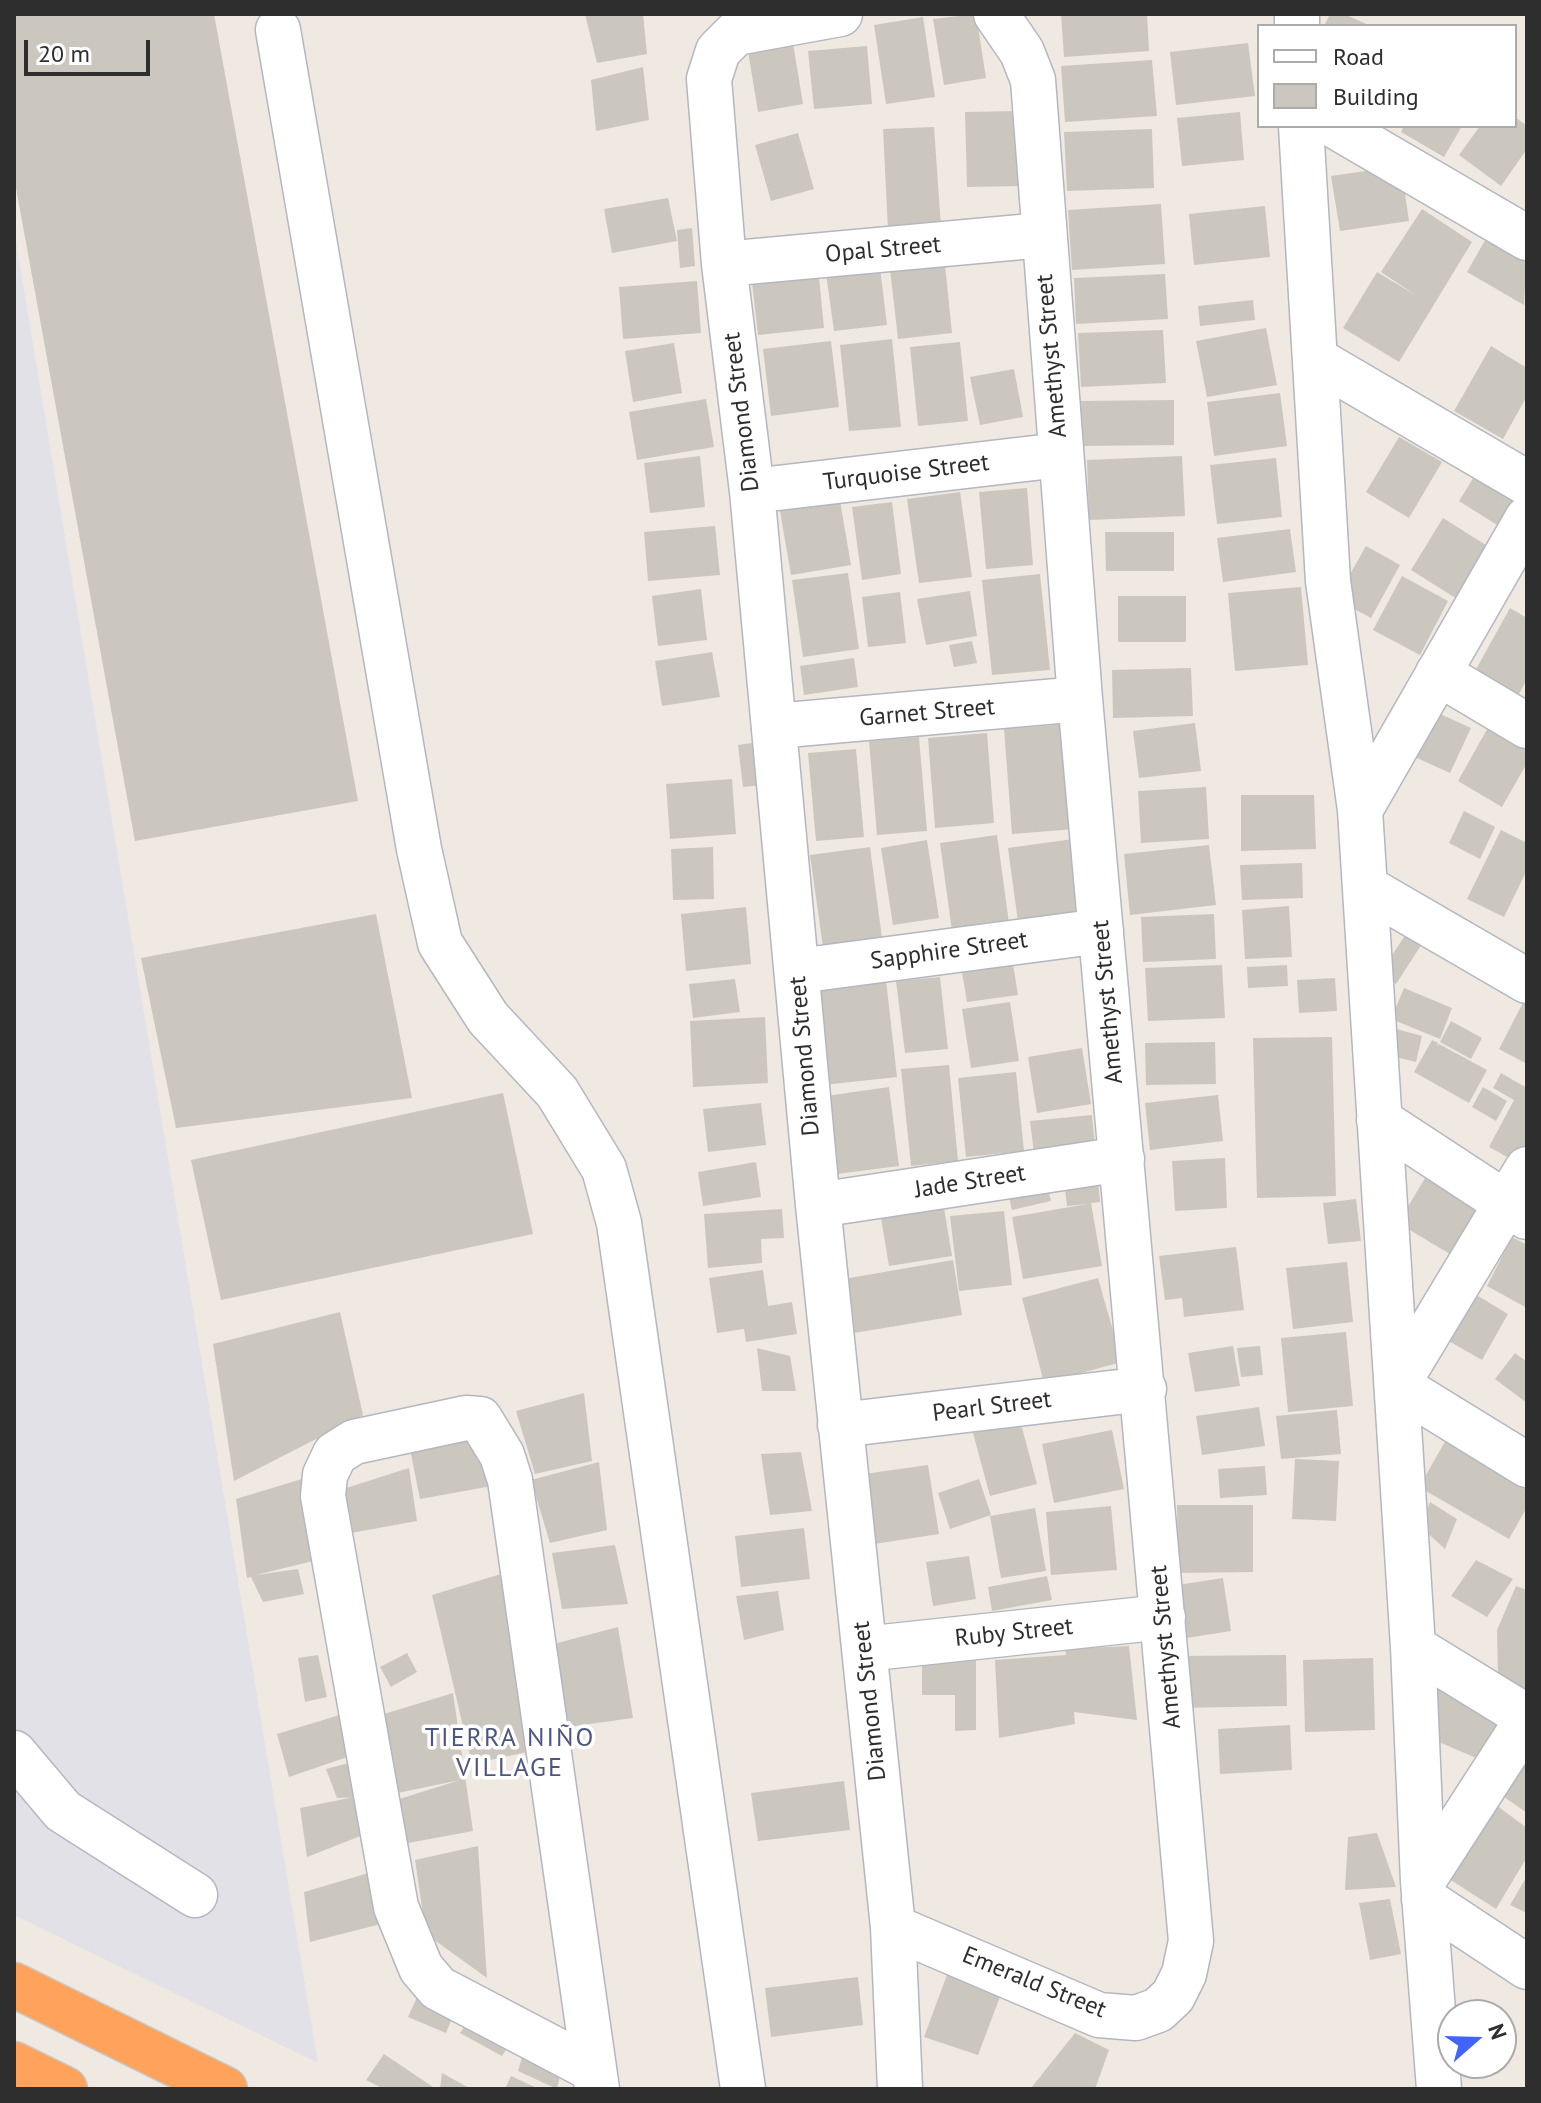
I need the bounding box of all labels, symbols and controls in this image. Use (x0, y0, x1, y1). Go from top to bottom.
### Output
scale bar (28, 24, 154, 74)
legend (1257, 24, 1517, 128)
text: 20 m (38, 38, 90, 69)
text: Road (1333, 41, 1384, 72)
text: Building (1333, 81, 1419, 112)
street label: Opal Street (824, 231, 942, 269)
street label: Amethyst Street (1031, 273, 1073, 439)
street label: Diamond Street (718, 331, 766, 493)
street label: Turquoise Street (821, 449, 991, 497)
street label: Garnet Street (858, 693, 996, 733)
street label: Amethyst Street (1087, 919, 1129, 1085)
street label: Sapphire Street (869, 926, 1029, 976)
street label: Diamond Street (784, 975, 826, 1137)
street label: Jade Street (913, 1159, 1027, 1205)
street label: Pearl Street (931, 1385, 1053, 1429)
street label: Amethyst Street (1145, 1564, 1187, 1730)
street label: Ruby Street (954, 1612, 1074, 1654)
street label: Diamond Street (847, 1620, 893, 1782)
district label: TIERRA NIÑO VILLAGE (425, 1723, 595, 1784)
street label: Emerald Street (958, 1941, 1110, 2025)
north arrow (1437, 1999, 1517, 2079)
text: N (1482, 2020, 1513, 2043)

